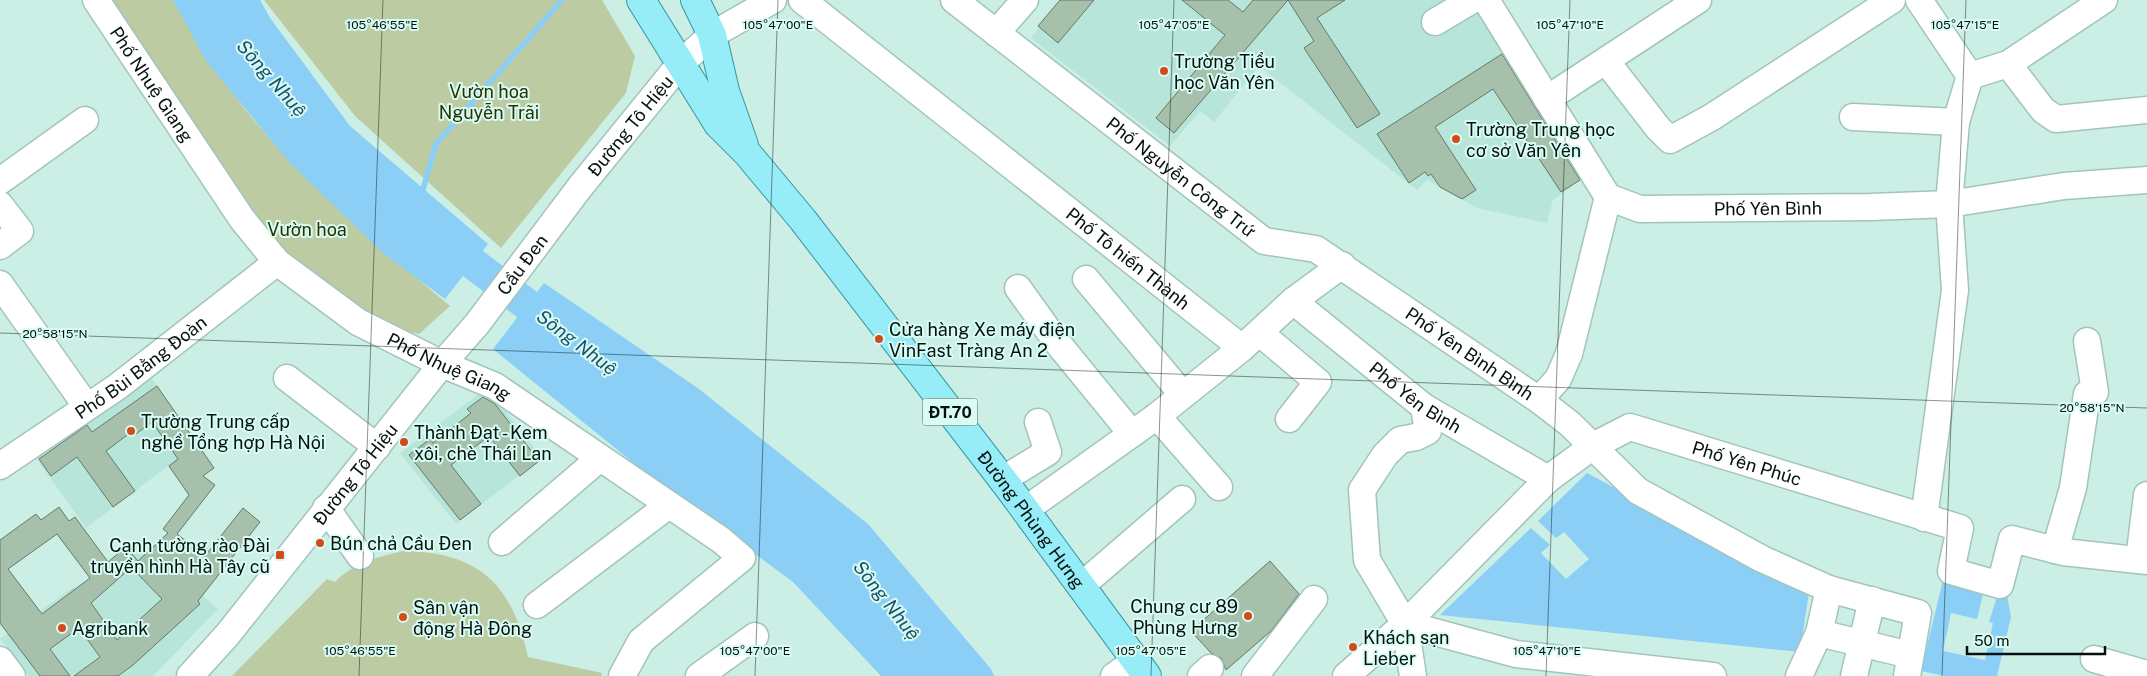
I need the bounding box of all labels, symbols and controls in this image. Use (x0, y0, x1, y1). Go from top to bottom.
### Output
text: 105°46'55"E (346, 18, 418, 32)
text: 105°47'00"E (743, 18, 813, 32)
text: 105°47'05"E (1139, 18, 1209, 32)
text: 105°47'10"E (1536, 18, 1604, 32)
text: 105°47'15"E (1931, 18, 1999, 32)
street label: Phố Nhuệ Giang (106, 22, 198, 146)
water label: Sông Nhuệ (233, 35, 311, 121)
place label: Trường Tiểu học Văn Yên (1174, 51, 1275, 93)
marker: Trường Tiểu học Văn Yên (1158, 65, 1170, 77)
street label: Đường Tô Hiệu (583, 71, 677, 180)
park label: Vườn hoa Nguyễn Trãi (439, 81, 539, 123)
street label: Phố Nguyễn Công Trứ (1103, 112, 1260, 241)
place label: Trường Trung học cơ sở Văn Yên (1466, 119, 1615, 161)
marker: Trường Trung học cơ sở Văn Yên (1450, 133, 1462, 145)
street label: Phố Yên Bình (1714, 197, 1822, 219)
street label: Phố Tô hiến Thành (1062, 203, 1194, 313)
park label: Vườn hoa (267, 219, 347, 240)
street label: Cầu Đen (492, 230, 551, 299)
street label: Phố Yên Bình Bình (1402, 302, 1538, 404)
water label: Sông Nhuệ (533, 305, 621, 379)
street label: Phố Bùi Bằng Đoàn (71, 311, 210, 423)
place label: Cửa hàng Xe máy điện VinFast Tràng An 2 (889, 319, 1075, 361)
text: 20°58'15"N (22, 327, 88, 341)
street label: Phố Nhuệ Giang (384, 328, 515, 405)
marker: Cửa hàng Xe máy điện VinFast Tràng An 2 (873, 333, 885, 345)
street label: Phố Yên Bình (1366, 356, 1468, 436)
road number: ĐT.70 (922, 398, 978, 426)
text: 20°58'15"N (2059, 401, 2125, 415)
place label: Trường Trung cấp nghề Tổng hợp Hà Nội (141, 411, 325, 453)
street label: Đường Tô Hiệu (308, 419, 402, 529)
place label: Thành Đạt - Kem xôi, chè Thái Lan (414, 422, 552, 464)
marker: Trường Trung cấp nghề Tổng hợp Hà Nội (125, 425, 137, 437)
marker: Thành Đạt - Kem xôi, chè Thái Lan (398, 436, 410, 448)
street label: Phố Yên Phúc (1690, 436, 1804, 489)
street label: Đường Phùng Hưng (974, 446, 1090, 592)
place label: Bún chả Cầu Đen (330, 533, 472, 554)
place label: Cạnh tường rào Đài truyền hình Hà Tây cũ (90, 535, 270, 577)
marker: Bún chả Cầu Đen (314, 537, 326, 549)
marker: Cạnh tường rào Đài truyền hình Hà Tây cũ (274, 549, 286, 561)
water label: Sông Nhuệ (849, 556, 925, 644)
place label: Chung cư 89 Phùng Hưng (1130, 596, 1238, 638)
place label: Sân vận động Hà Đông (413, 597, 532, 639)
marker: Chung cư 89 Phùng Hưng (1242, 610, 1254, 622)
marker: Sân vận động Hà Đông (397, 611, 409, 623)
place label: Agribank (72, 618, 148, 639)
marker: Agribank (56, 622, 68, 634)
scale bar (1967, 624, 2104, 656)
place label: Khách sạn Lieber (1363, 627, 1449, 669)
text: 50 m (1974, 632, 2009, 649)
marker: Khách sạn Lieber (1347, 641, 1359, 653)
text: 105°46'55"E (324, 644, 396, 658)
text: 105°47'00"E (720, 644, 790, 658)
text: 105°47'05"E (1116, 644, 1186, 658)
text: 105°47'10"E (1513, 644, 1581, 658)

